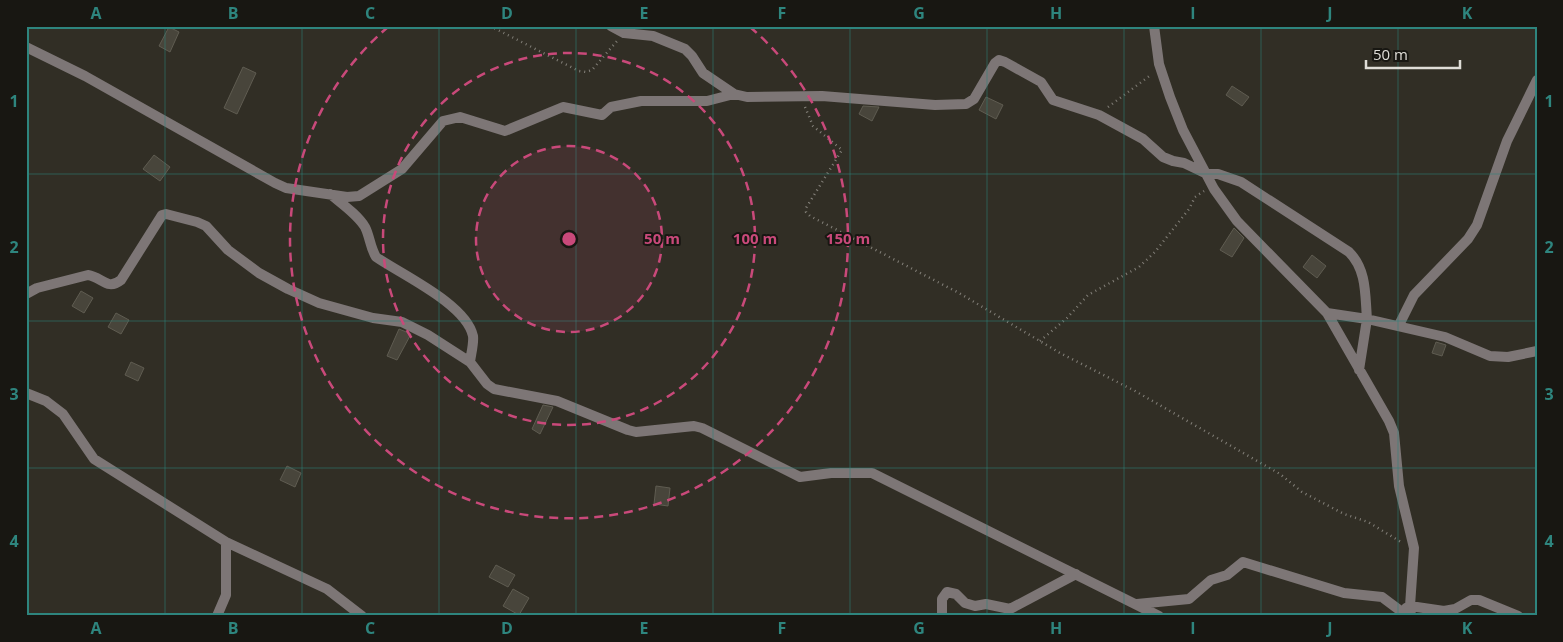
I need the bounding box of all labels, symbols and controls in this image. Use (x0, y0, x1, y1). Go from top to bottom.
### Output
text: A (90, 2, 102, 24)
text: B (228, 2, 238, 24)
text: C (365, 2, 375, 24)
text: D (501, 2, 513, 24)
text: E (640, 2, 649, 24)
text: F (778, 2, 786, 24)
text: G (913, 2, 925, 24)
text: H (1050, 2, 1062, 24)
text: I (1190, 2, 1196, 24)
text: J (1325, 2, 1333, 24)
text: K (1462, 2, 1473, 24)
scale bar (1366, 38, 1459, 70)
text: 50 m (1373, 44, 1408, 64)
text: 1 (9, 90, 19, 112)
text: 1 (1544, 90, 1554, 112)
text: 50 m (644, 228, 680, 248)
text: 100 m (733, 228, 777, 248)
text: 150 m (826, 228, 870, 248)
centre of rings (560, 230, 578, 248)
text: 2 (9, 236, 19, 258)
text: 2 (1544, 236, 1554, 258)
text: 3 (9, 383, 19, 405)
text: 3 (1544, 383, 1554, 405)
text: 4 (9, 530, 19, 552)
text: 4 (1544, 530, 1554, 552)
text: A (90, 617, 102, 639)
text: B (228, 617, 238, 639)
text: C (365, 617, 375, 639)
text: D (501, 617, 513, 639)
text: E (640, 617, 649, 639)
text: F (778, 617, 786, 639)
text: G (913, 617, 925, 639)
text: H (1050, 617, 1062, 639)
text: I (1190, 617, 1196, 639)
text: J (1325, 617, 1333, 639)
text: K (1462, 617, 1473, 639)

